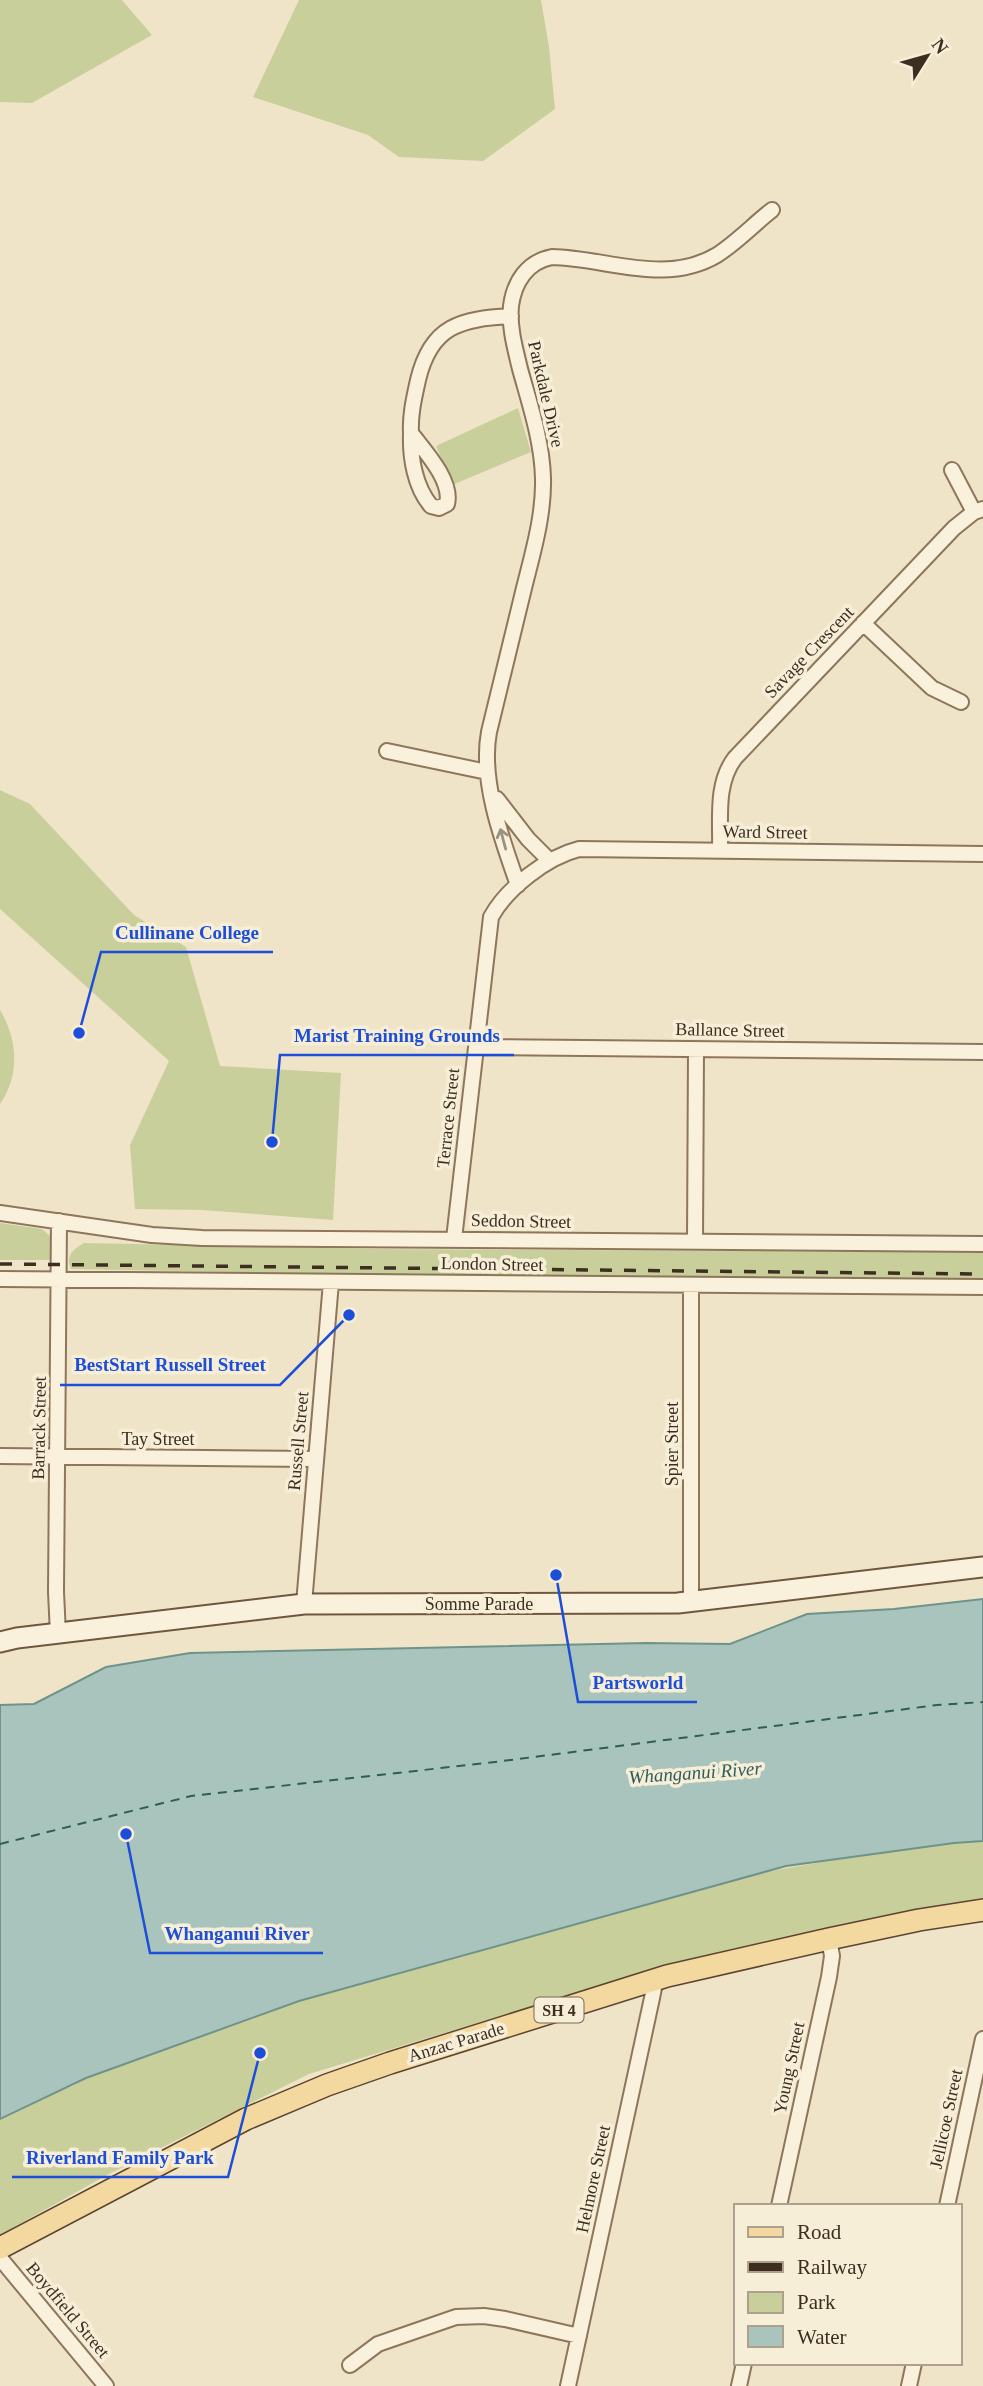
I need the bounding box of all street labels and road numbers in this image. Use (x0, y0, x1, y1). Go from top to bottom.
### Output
street label: Parkdale Drive (524, 339, 568, 449)
street label: Savage Crescent (760, 602, 858, 702)
street label: Ward Street (722, 821, 808, 843)
street label: Ballance Street (675, 1019, 785, 1041)
street label: Terrace Street (433, 1067, 463, 1169)
street label: Seddon Street (471, 1210, 571, 1232)
street label: London Street (441, 1253, 543, 1275)
street label: Barrack Street (28, 1376, 50, 1480)
street label: Russell Street (284, 1391, 312, 1491)
street label: Spier Street (662, 1402, 682, 1486)
street label: Tay Street (121, 1429, 195, 1449)
street label: Somme Parade (425, 1594, 533, 1614)
road number: SH 4 (534, 1998, 584, 2022)
street label: Anzac Parade (406, 2018, 506, 2066)
street label: Young Street (769, 2020, 809, 2116)
street label: Jellicoe Street (926, 2067, 966, 2171)
street label: Helmore Street (572, 2123, 614, 2235)
street label: Boydfield Street (22, 2258, 114, 2362)

